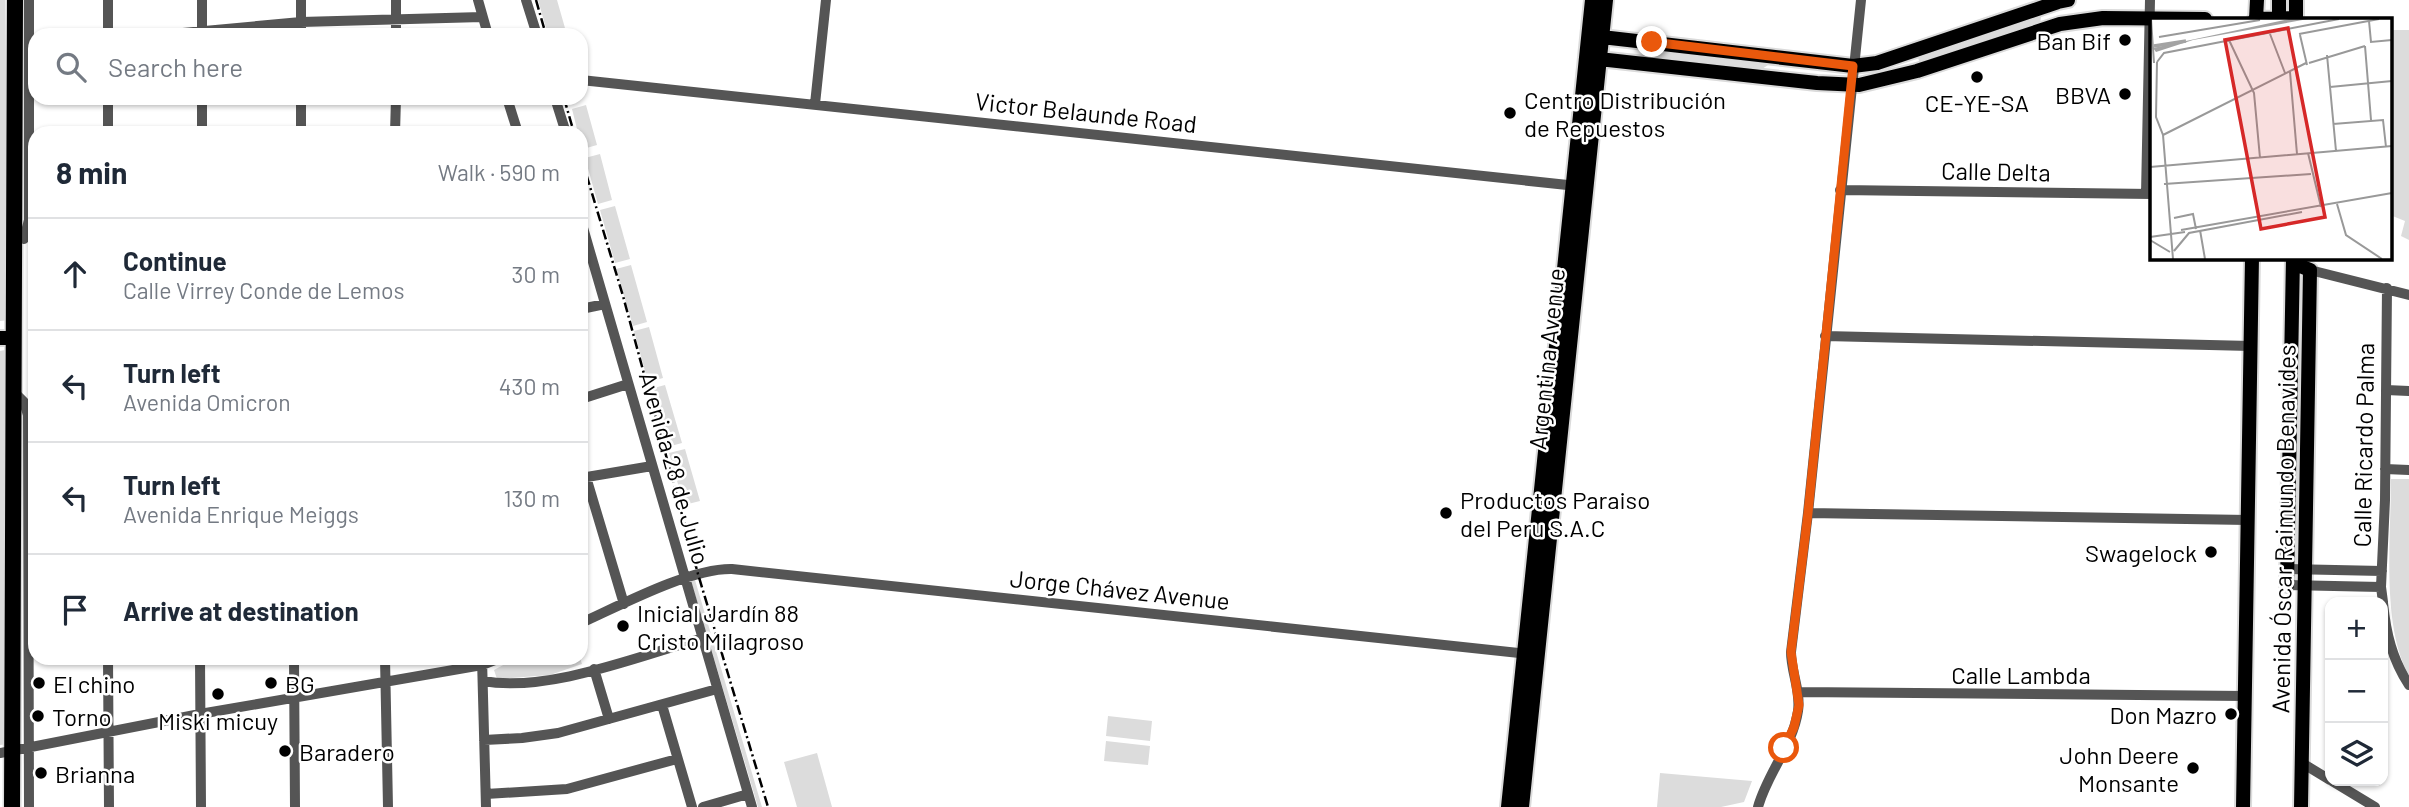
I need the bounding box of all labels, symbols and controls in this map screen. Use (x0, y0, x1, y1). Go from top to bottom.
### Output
inset map (2150, 18, 2392, 259)
route end (1636, 26, 1667, 57)
place label: Ban Bif (2036, 26, 2111, 55)
search box (28, 28, 588, 105)
marker: Ban Bif (2117, 32, 2133, 48)
icon: search (52, 48, 90, 86)
text: Search here (108, 51, 243, 82)
marker: CE-YE-SA (1969, 69, 1985, 85)
place label: BBVA (2055, 80, 2111, 109)
place label: Centro Distribución de Repuestos (1524, 85, 1726, 142)
street label: Victor Belaunde Road (974, 86, 1198, 138)
marker: BBVA (2117, 86, 2133, 102)
place label: CE-YE-SA (1925, 88, 2029, 117)
marker: Centro Distribución de Repuestos (1502, 105, 1518, 121)
text: 8 min (56, 154, 127, 190)
street label: Calle Delta (1941, 156, 2051, 186)
text: Walk · 590 m (438, 158, 560, 186)
text: Continue (123, 245, 227, 276)
icon: ahead (56, 255, 94, 293)
text: 30 m (512, 260, 560, 288)
street label: Argentina Avenue (1522, 267, 1570, 451)
text: Calle Virrey Conde de Lemos (123, 276, 405, 304)
street label: Calle Ricardo Palma (2347, 343, 2379, 547)
street label: Avenida Óscar Raimundo Benavides (2265, 344, 2301, 714)
text: Turn left (123, 357, 221, 388)
icon: left (56, 367, 94, 405)
street label: Avenida 28 de Julio (634, 368, 716, 568)
text: 430 m (499, 372, 560, 400)
text: Avenida Omicron (123, 388, 291, 416)
text: Turn left (123, 469, 221, 500)
icon: left (56, 479, 94, 517)
text: 130 m (503, 484, 560, 512)
place label: Productos Paraiso del Peru S.A.C (1460, 485, 1650, 542)
text: Avenida Enrique Meiggs (123, 500, 359, 528)
marker: Productos Paraiso del Peru S.A.C (1438, 505, 1454, 521)
place label: Swagelock (2085, 538, 2197, 567)
marker: Swagelock (2203, 544, 2219, 560)
street label: Jorge Chávez Avenue (1009, 563, 1231, 615)
icon: arrive (56, 591, 94, 629)
text: Arrive at destination (123, 595, 359, 626)
map controls (2325, 597, 2388, 786)
button: + (2325, 597, 2388, 660)
place label: Inicial Jardín 88 Cristo Milagroso (637, 598, 804, 655)
marker: Inicial Jardín 88 Cristo Milagroso (615, 618, 631, 634)
street label: Calle Lambda (1951, 660, 2091, 689)
button: − (2325, 660, 2388, 723)
place label: El chino (53, 669, 135, 698)
place label: BG (285, 669, 315, 698)
marker: El chino (31, 675, 47, 691)
marker: BG (263, 675, 279, 691)
marker: Miski micuy (210, 686, 226, 702)
place label: Don Mazro (2110, 700, 2217, 729)
place label: Torno (52, 702, 112, 731)
place label: Miski micuy (158, 706, 278, 735)
marker: Don Mazro (2223, 706, 2239, 722)
marker: Torno (30, 708, 46, 724)
button: layers (2325, 723, 2388, 786)
route start (1768, 732, 1799, 763)
place label: Baradero (299, 737, 395, 766)
place label: John Deere Monsante (2060, 740, 2179, 797)
marker: Baradero (277, 743, 293, 759)
place label: Brianna (55, 759, 135, 788)
marker: John Deere Monsante (2185, 760, 2201, 776)
marker: Brianna (33, 765, 49, 781)

